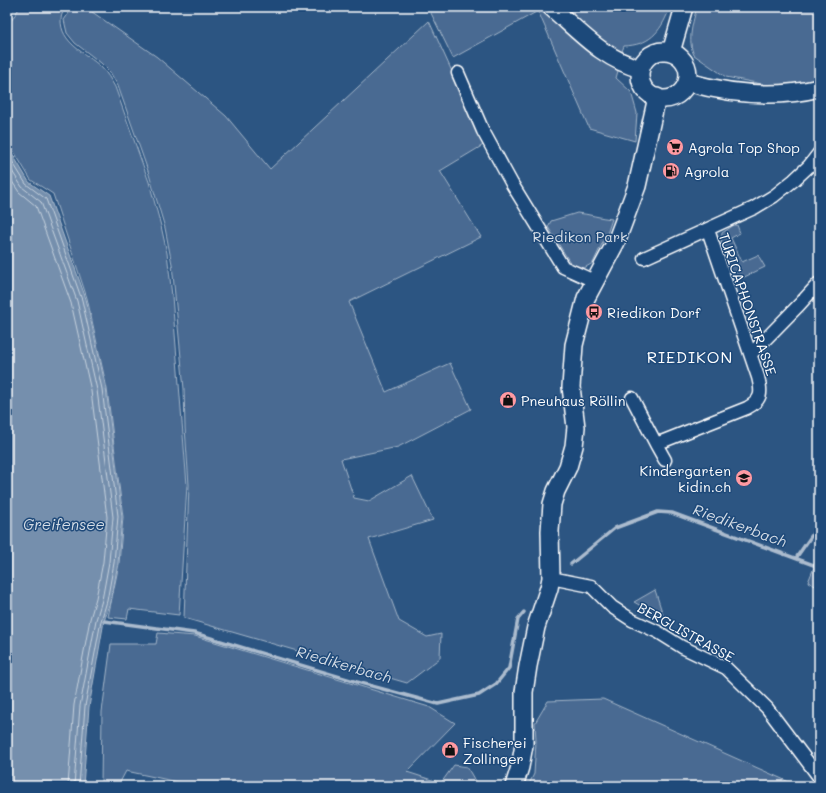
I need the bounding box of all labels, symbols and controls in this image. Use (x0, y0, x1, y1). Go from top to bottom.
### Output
supermarket icon: Agrola Top Shop (665, 137, 685, 157)
place label: Agrola Top Shop (688, 138, 800, 157)
fuel station icon: Agrola (661, 161, 681, 181)
place label: Agrola (684, 162, 729, 181)
park label: Riedikon Park (533, 227, 627, 246)
street label: TURICAPHONSTRASSE (715, 230, 781, 378)
bus stop icon: Riedikon Dorf (584, 302, 604, 322)
place label: Riedikon Dorf (607, 303, 701, 322)
district label: RIEDIKON (647, 346, 733, 367)
shop icon: Pneuhaus Röllin (498, 390, 518, 410)
place label: Pneuhaus Röllin (521, 391, 626, 410)
place label: Kindergarten kidin.ch (639, 461, 731, 496)
school or university icon: Kindergarten kidin.ch (734, 468, 754, 488)
water label: Riedikerbach (690, 499, 790, 551)
water label: Greifensee (23, 514, 105, 534)
street label: BERGLISTRASSE (634, 598, 738, 666)
water label: Riedikerbach (294, 641, 394, 687)
place label: Fischerei Zollinger (463, 733, 527, 768)
shop icon: Fischerei Zollinger (440, 740, 460, 760)

